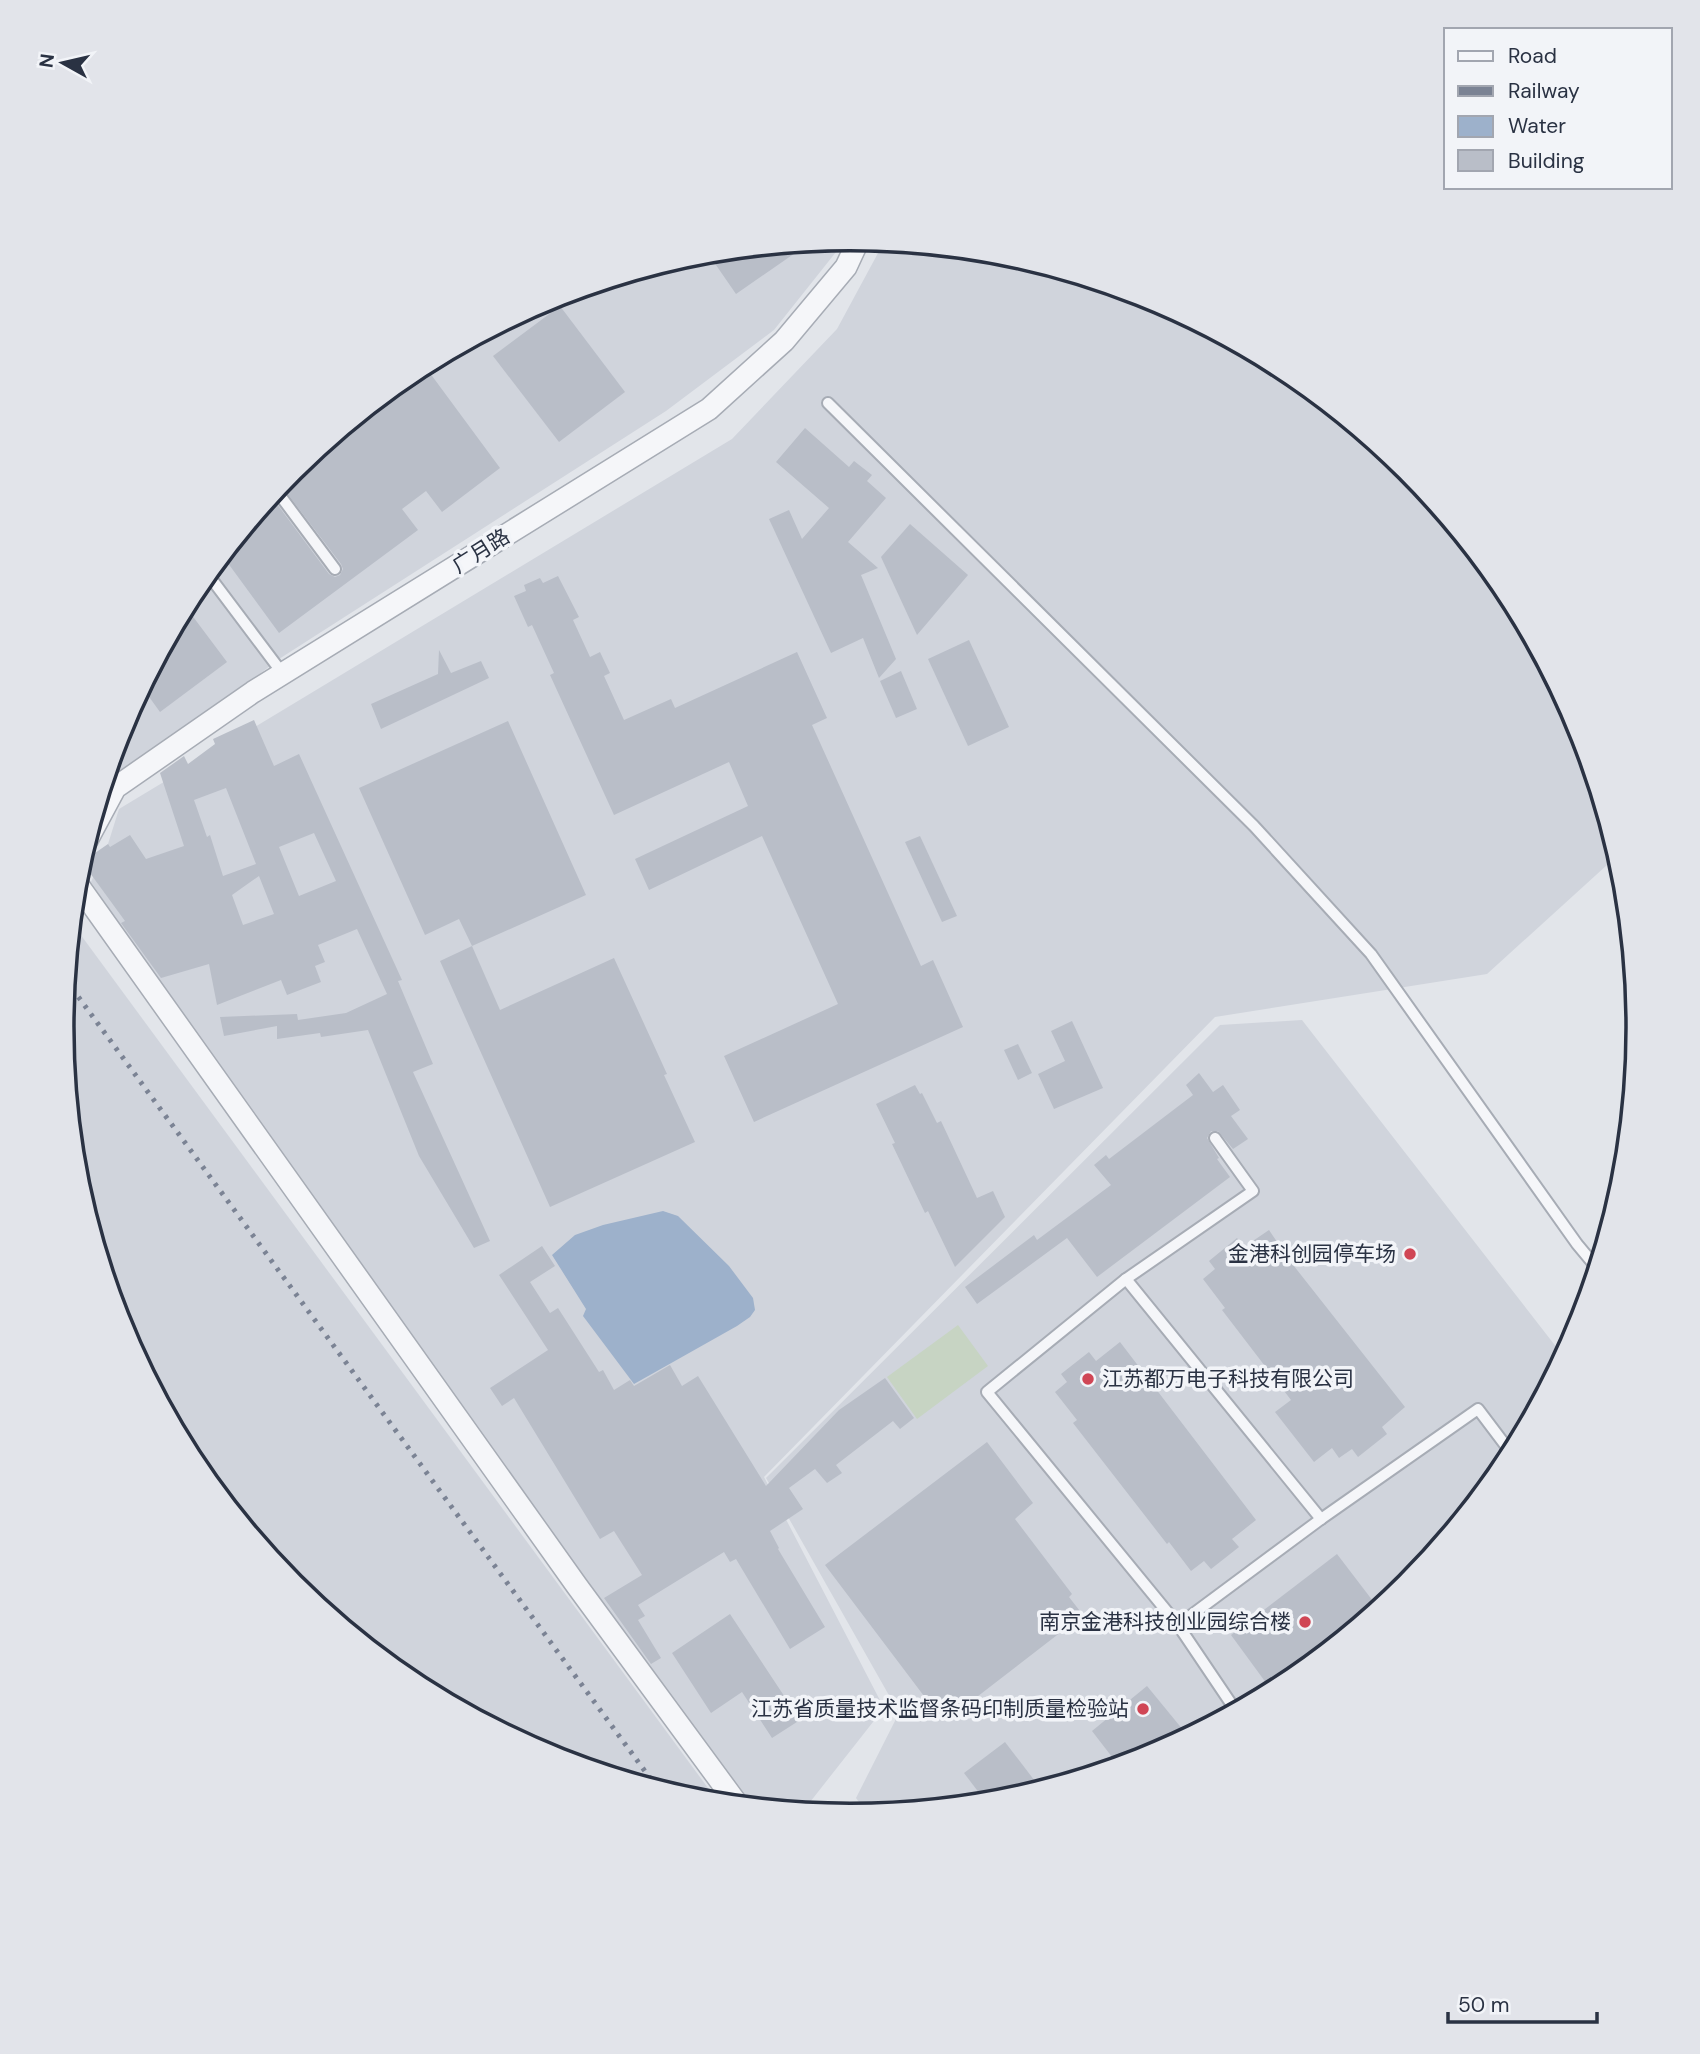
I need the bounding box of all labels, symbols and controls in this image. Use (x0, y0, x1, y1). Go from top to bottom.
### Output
north arrow (28, 28, 98, 98)
legend (1444, 28, 1672, 189)
text: Road (1508, 42, 1557, 70)
text: N (33, 52, 60, 69)
text: Railway (1508, 77, 1580, 105)
text: Water (1508, 112, 1566, 140)
text: Building (1508, 147, 1585, 175)
street label: 广月路 (447, 522, 515, 580)
place label: 金港科创园停车场 (1228, 1240, 1396, 1268)
marker: 金港科创园停车场 (1402, 1246, 1418, 1262)
place label: 江苏都万电子科技有限公司 (1102, 1365, 1354, 1393)
marker: 江苏都万电子科技有限公司 (1080, 1371, 1096, 1387)
place label: 南京金港科技创业园综合楼 (1039, 1608, 1291, 1636)
marker: 南京金港科技创业园综合楼 (1297, 1614, 1313, 1630)
place label: 江苏省质量技术监督条码印制质量检验站 (751, 1695, 1129, 1723)
marker: 江苏省质量技术监督条码印制质量检验站 (1135, 1701, 1151, 1717)
scale bar (1448, 1980, 1597, 2024)
text: 50 m (1458, 1991, 1509, 2019)

